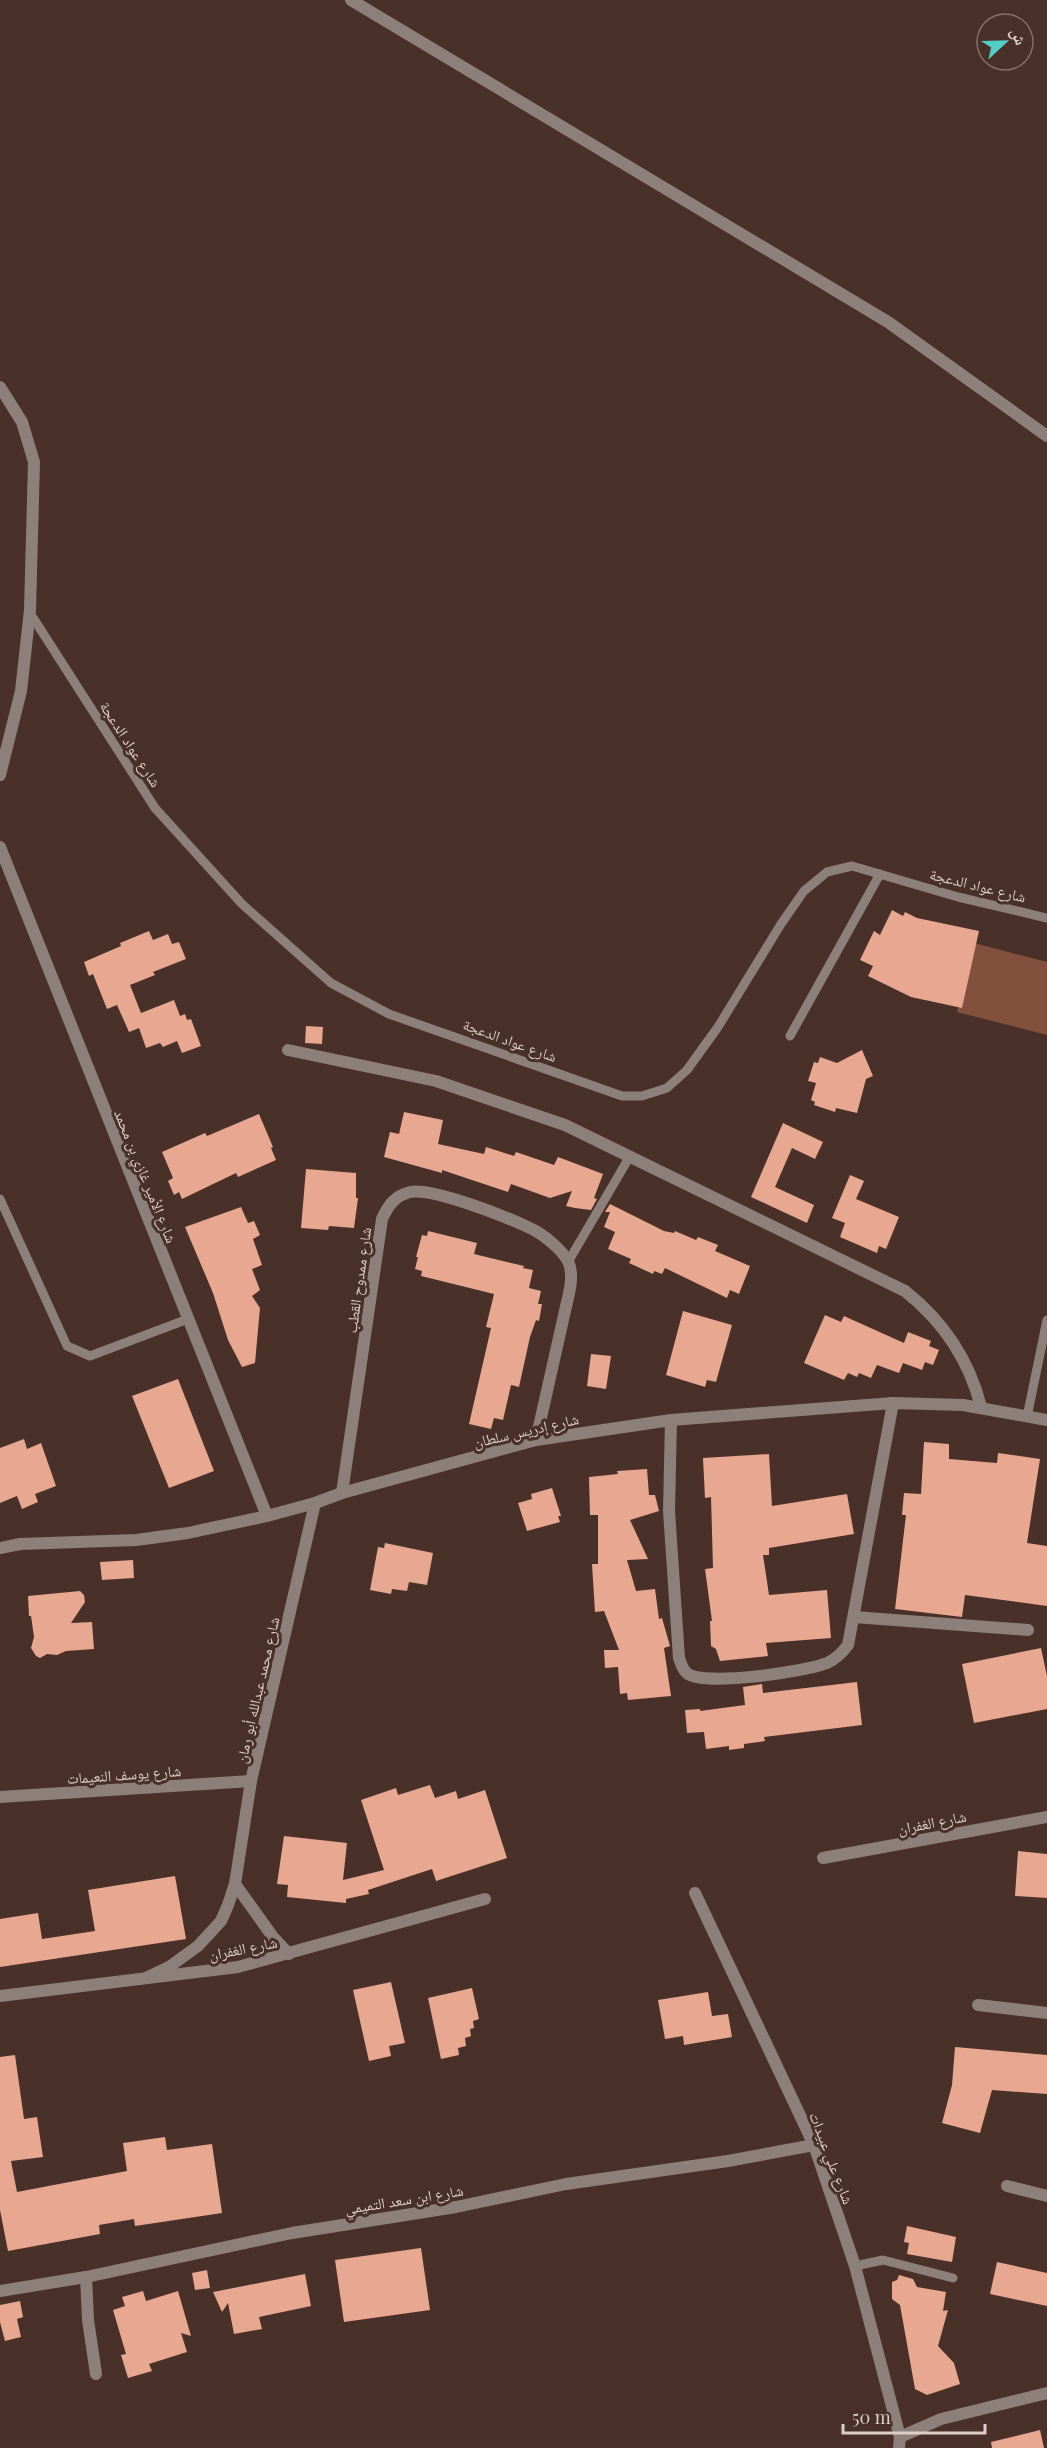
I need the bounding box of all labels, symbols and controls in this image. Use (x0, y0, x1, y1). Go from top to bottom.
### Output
north arrow (975, 12, 1035, 72)
text: ش (1006, 24, 1032, 48)
street label: شارع عواد الدعجة (95, 697, 166, 791)
street label: شارع عواد الدعجة (928, 863, 1028, 908)
street label: شارع عواد الدعجة (460, 1014, 560, 1067)
street label: شارع الأمير غازي بن محمد (107, 1106, 182, 1247)
street label: شارع ممدوح القطب (341, 1226, 376, 1334)
street label: شارع إدريس سلطان (471, 1408, 581, 1453)
street label: شارع محمد عبدالله أبو رمان (230, 1615, 285, 1765)
street label: شارع يوسف النعيمات (66, 1760, 182, 1789)
street label: شارع الغفران (896, 1806, 968, 1839)
street label: شارع الغفران (207, 1932, 279, 1965)
street label: شارع علي عبيدات (803, 2109, 859, 2208)
street label: شارع ابن سعد التميمي (343, 2180, 465, 2221)
scale bar (843, 2397, 986, 2435)
text: 50 m (852, 2405, 891, 2429)

